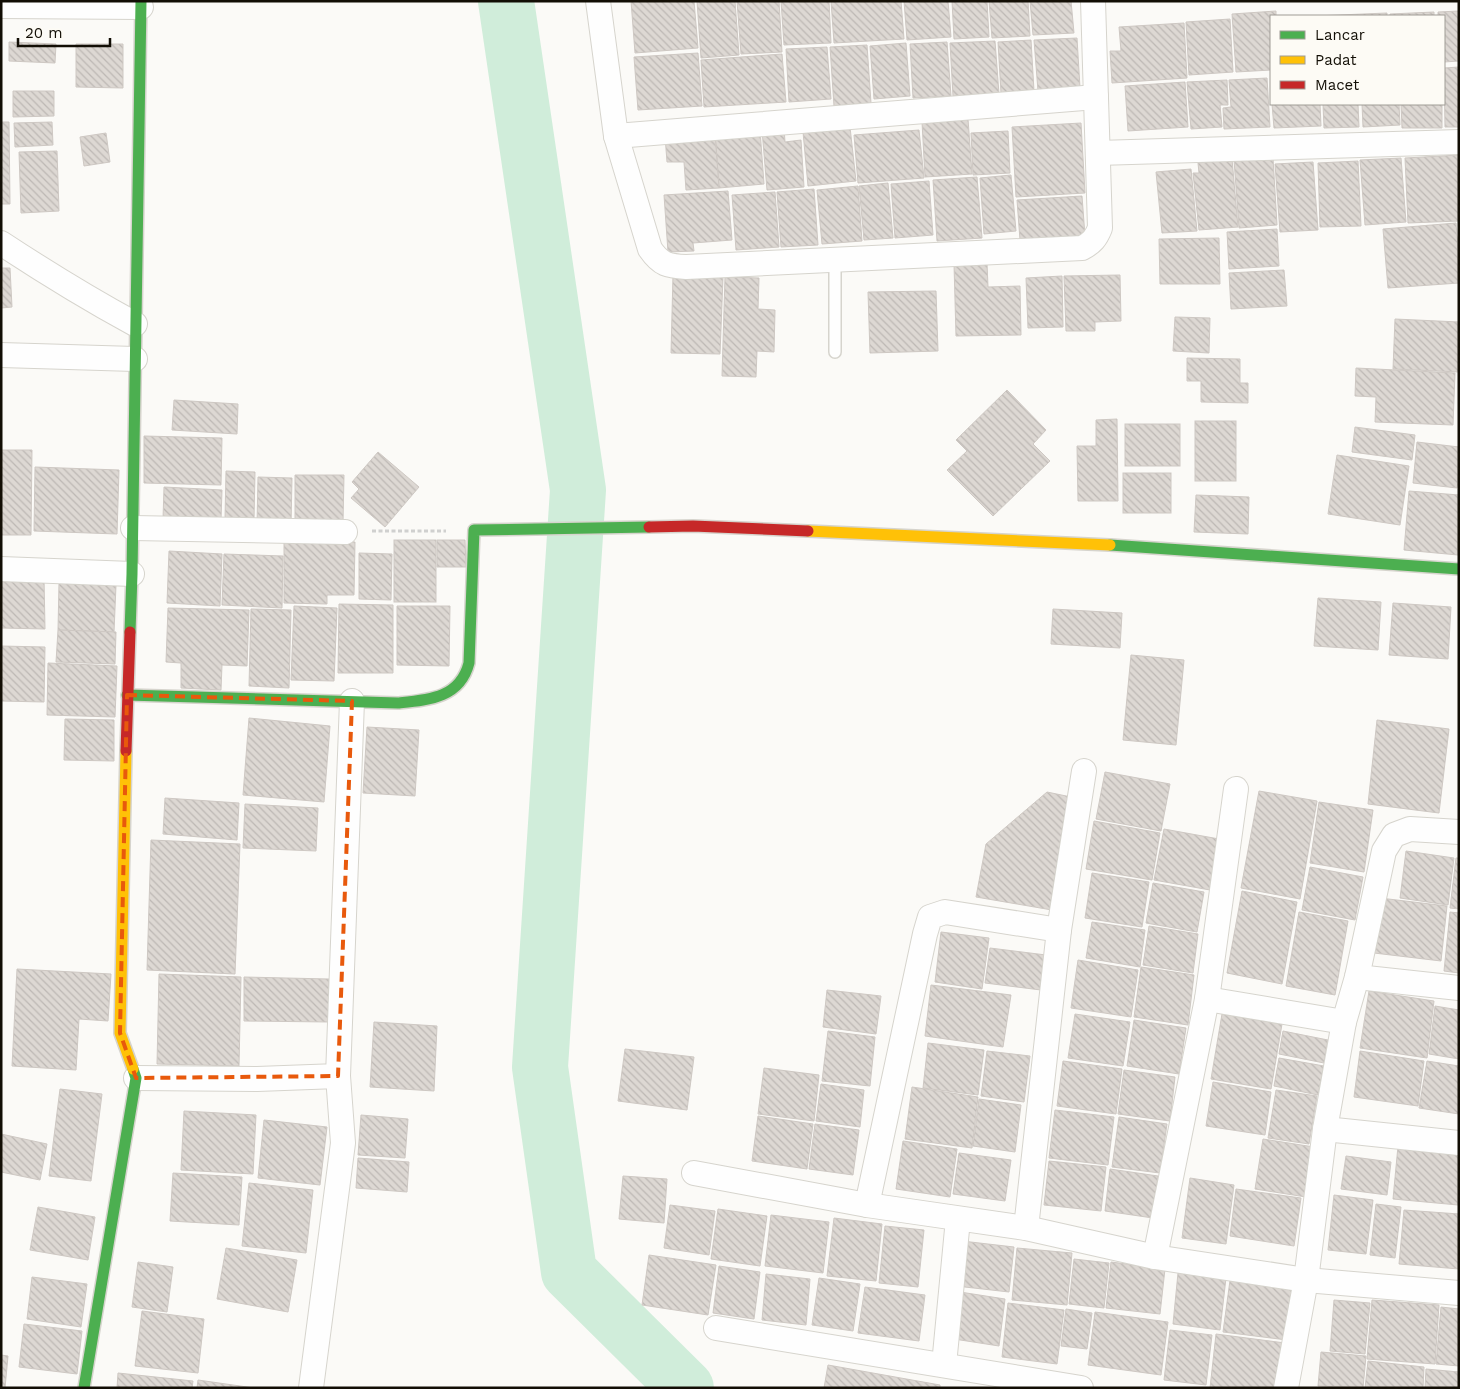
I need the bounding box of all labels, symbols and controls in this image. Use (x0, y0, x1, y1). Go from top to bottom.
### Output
scale bar (18, 15, 110, 47)
legend (1270, 15, 1445, 105)
text: 20 m (25, 24, 63, 42)
text: Lancar (1315, 26, 1365, 44)
text: Padat (1315, 51, 1357, 69)
text: Macet (1315, 76, 1360, 94)

